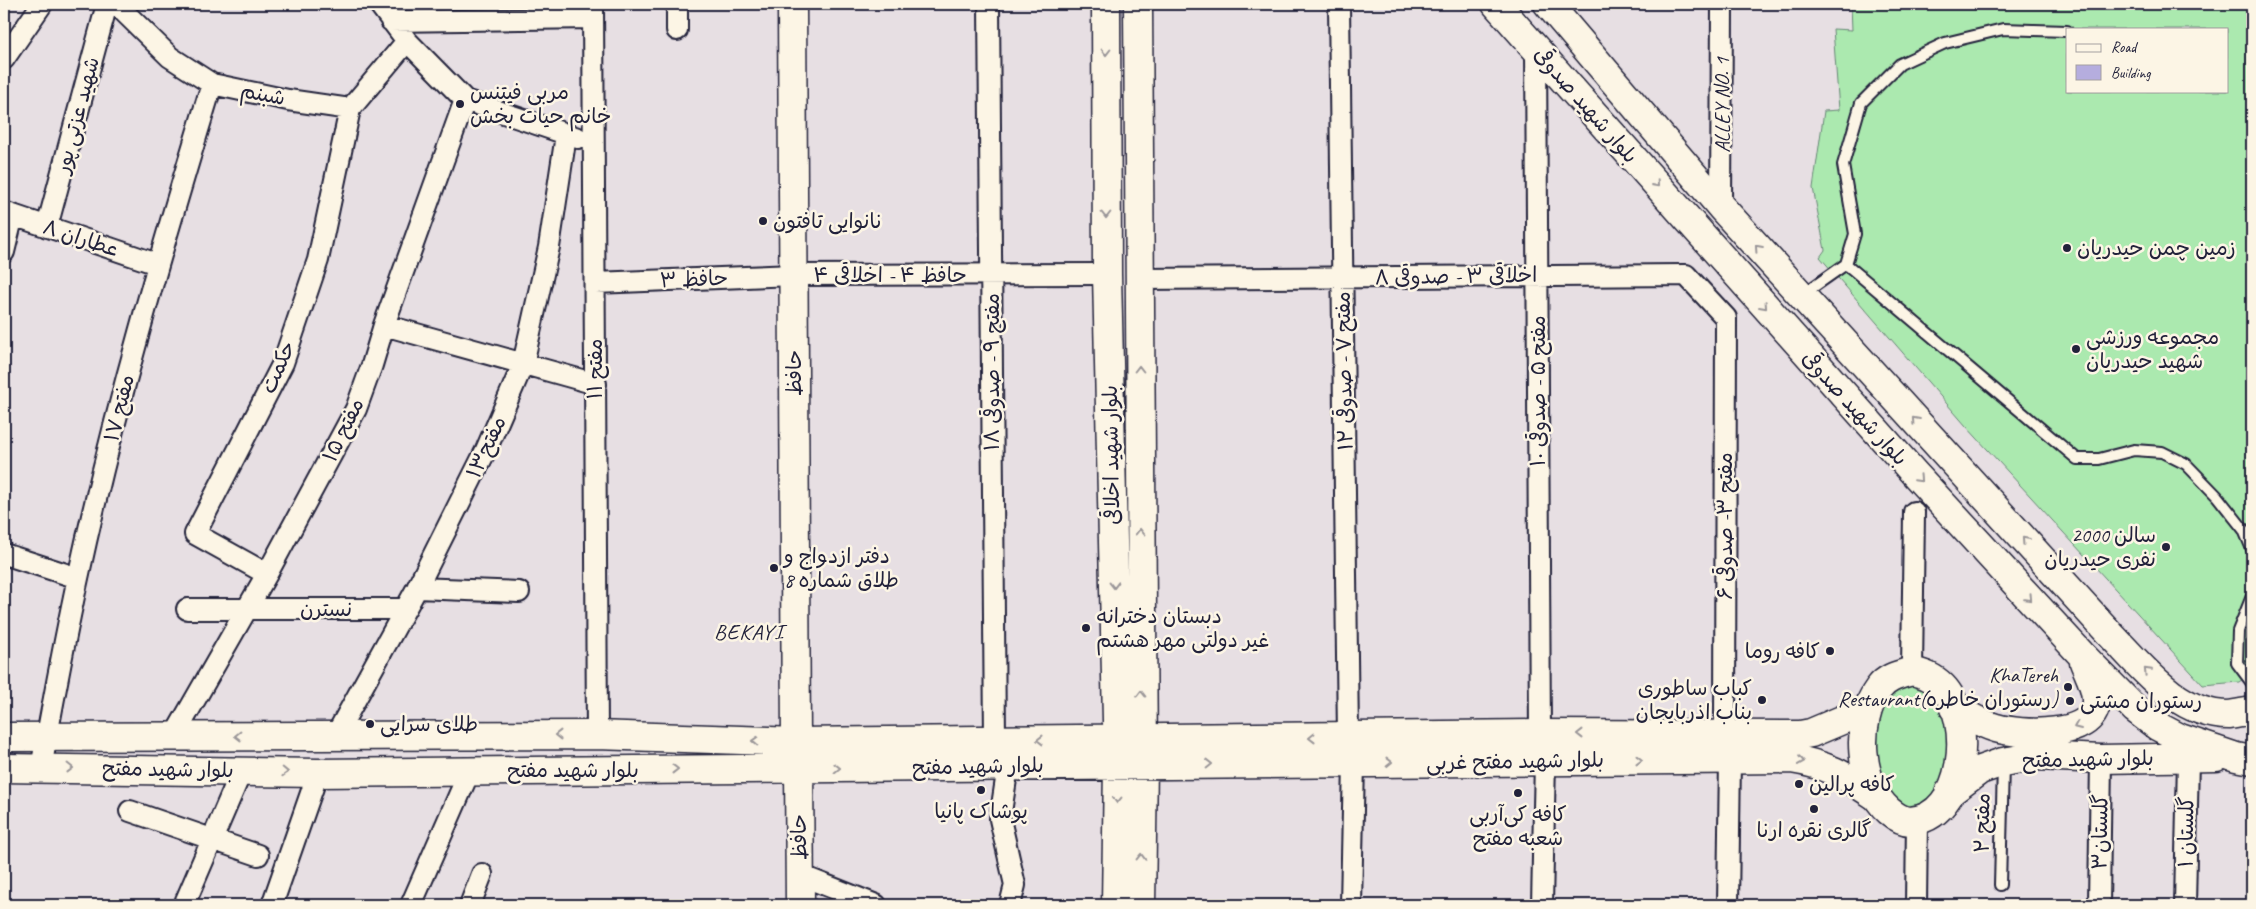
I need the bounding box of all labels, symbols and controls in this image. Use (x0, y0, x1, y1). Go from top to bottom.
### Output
legend (2066, 28, 2228, 92)
text: Road (2111, 38, 2138, 57)
street label: بلوار شهید صدوقی (1528, 41, 1644, 169)
one-way arrow (1101, 49, 1111, 57)
street label: شهید عزتی پور (48, 54, 106, 178)
street label: ALLEY NO. 1 (1709, 56, 1735, 153)
text: Building (2111, 64, 2151, 83)
street label: شبنم (238, 77, 288, 114)
place label: مربی فیتنس خانم حیات بخش (470, 79, 611, 132)
marker: مربی فیتنس خانم حیات بخش (454, 98, 466, 110)
one-way arrow (1650, 179, 1659, 188)
place label: نانوایی تافتون (773, 208, 882, 235)
one-way arrow (1101, 212, 1111, 219)
street label: عطاران ۸ (40, 214, 122, 262)
marker: نانوایی تافتون (757, 215, 769, 227)
place label: زمین چمن حیدریان (2077, 235, 2236, 261)
marker: زمین چمن حیدریان (2061, 242, 2073, 254)
one-way arrow (1755, 244, 1764, 253)
street label: حافظ ۴ - اخلاقی ۴ (813, 262, 967, 288)
street label: اخلاقی ۳ - صدوقی ۸ (1374, 262, 1538, 291)
street label: حافظ ۳ (659, 265, 729, 293)
street label: مفتح ۷ - صدوقی ۱۲ (1330, 291, 1359, 451)
street label: مفتح ۹ - صدوقی ۱۸ (979, 293, 1006, 451)
one-way arrow (1758, 300, 1767, 309)
street label: مفتح ۵ - صدوقی ۱۰ (1525, 315, 1552, 467)
place label: مجموعه ورزشی شهید حیدریان (2086, 324, 2219, 374)
street label: حکمت (255, 337, 301, 397)
street label: مفتح ۱۱ (582, 338, 609, 400)
marker: مجموعه ورزشی شهید حیدریان (2070, 343, 2082, 355)
street label: بلوار شهید صدوقی (1796, 345, 1913, 472)
street label: حافظ (781, 350, 807, 396)
one-way arrow (1134, 365, 1144, 372)
street label: مفتح ۱۷ (98, 372, 141, 444)
street label: بلوار شهید اخلاقی (1097, 385, 1125, 525)
street label: مفتح ۱۵ (316, 394, 370, 467)
street label: مفتح۱۳ (460, 412, 513, 483)
one-way arrow (1912, 416, 1921, 425)
street label: مفتح ۳- صدوقی ۶ (1712, 452, 1739, 600)
one-way arrow (1914, 473, 1923, 482)
place label: سالن 2000 نفری حیدریان (2044, 522, 2156, 572)
one-way arrow (1135, 527, 1145, 535)
one-way arrow (2021, 536, 2030, 545)
marker: سالن 2000 نفری حیدریان (2160, 541, 2172, 553)
place label: دفتر ازدواج و طلاق شماره 8 (782, 543, 899, 593)
marker: دفتر ازدواج و طلاق شماره 8 (768, 562, 780, 574)
one-way arrow (1109, 582, 1119, 590)
one-way arrow (2023, 593, 2032, 602)
street label: نسترن (300, 596, 352, 622)
place label: دبستان دخترانه غیر دولتی مهر هشتم (1096, 603, 1269, 656)
district label: BEKAYI (714, 618, 788, 646)
marker: دبستان دخترانه غیر دولتی مهر هشتم (1080, 622, 1092, 634)
place label: کافه روما (1745, 638, 1820, 664)
marker: کافه روما (1824, 645, 1836, 657)
place label: KhaTereh Restaurant(رستوران خاطره) (1838, 662, 2059, 713)
one-way arrow (2144, 668, 2153, 677)
place label: کباب ساطوری بناب اذربایجان (1635, 675, 1752, 725)
marker: KhaTereh Restaurant(رستوران خاطره) (2062, 681, 2074, 693)
place label: رستوران مشتی (2080, 688, 2202, 715)
one-way arrow (1136, 690, 1146, 698)
marker: کباب ساطوری بناب اذربایجان (1756, 694, 1768, 706)
marker: رستوران مشتی (2064, 695, 2076, 707)
place label: طلای سرایی (380, 711, 478, 738)
marker: طلای سرایی (364, 718, 376, 730)
one-way arrow (2073, 720, 2082, 730)
one-way arrow (1575, 729, 1583, 739)
one-way arrow (554, 730, 562, 740)
one-way arrow (234, 731, 242, 742)
one-way arrow (1308, 733, 1316, 743)
one-way arrow (751, 735, 759, 746)
one-way arrow (1036, 735, 1044, 745)
street label: بلوار شهید مفتح (2022, 745, 2154, 774)
street label: بلوار شهید مفتح غربی (1426, 746, 1604, 777)
street label: بلوار شهید مفتح (912, 752, 1044, 781)
street label: بلوار شهید مفتح (102, 755, 234, 784)
one-way arrow (1636, 755, 1643, 765)
one-way arrow (1797, 755, 1805, 766)
street label: بلوار شهید مفتح (507, 757, 639, 784)
one-way arrow (1386, 757, 1393, 767)
one-way arrow (1206, 759, 1213, 769)
one-way arrow (66, 763, 74, 773)
one-way arrow (834, 763, 842, 773)
one-way arrow (672, 764, 679, 774)
one-way arrow (281, 766, 289, 777)
place label: کافه پرالین (1809, 771, 1895, 797)
marker: کافه پرالین (1793, 778, 1805, 790)
marker: پوشاک پانیا (975, 784, 987, 796)
marker: کافه کی‌آربی شعبه مفتح (1512, 787, 1524, 799)
street label: مفتح ۲ (1968, 793, 1997, 853)
street label: گلستان۳ (2086, 794, 2114, 870)
street label: گلستان ۱ (2172, 796, 2200, 868)
one-way arrow (1112, 797, 1123, 805)
place label: پوشاک پانیا (934, 798, 1028, 824)
place label: کافه کی‌آربی شعبه مفتح (1469, 801, 1567, 852)
marker: گالری نقره ارنا (1808, 803, 1820, 815)
street label: حافظ (786, 814, 812, 860)
place label: گالری نقره ارنا (1757, 817, 1872, 843)
one-way arrow (1136, 852, 1146, 860)

